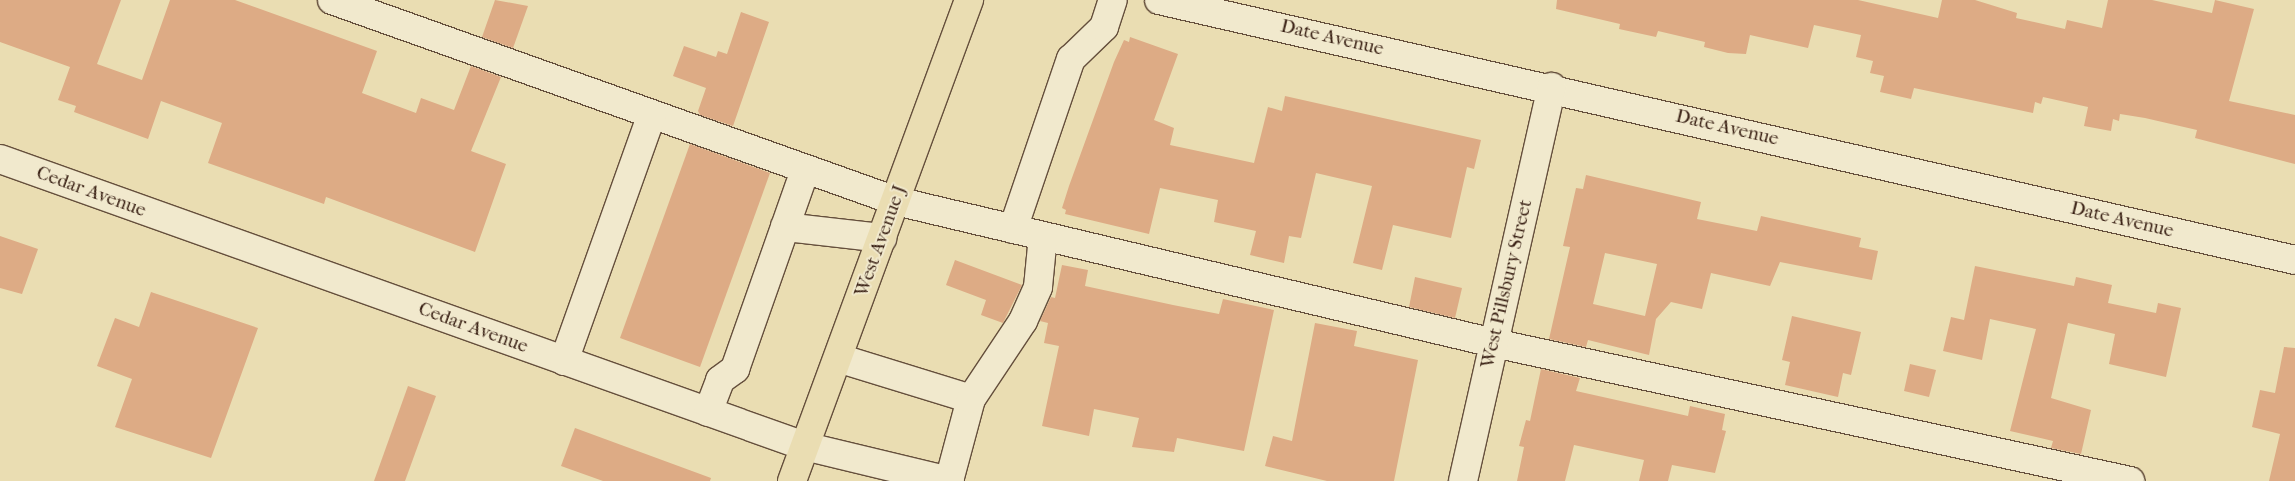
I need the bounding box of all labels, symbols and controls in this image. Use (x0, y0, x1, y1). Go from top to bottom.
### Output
street label: Date Avenue (1278, 15, 1386, 61)
street label: Date Avenue (1673, 105, 1781, 151)
street label: Cedar Avenue (33, 162, 149, 222)
street label: West Avenue J (850, 182, 912, 300)
street label: Date Avenue (2068, 197, 2176, 243)
street label: West Pillsbury Street (1477, 198, 1537, 370)
street label: Cedar Avenue (415, 298, 531, 358)

